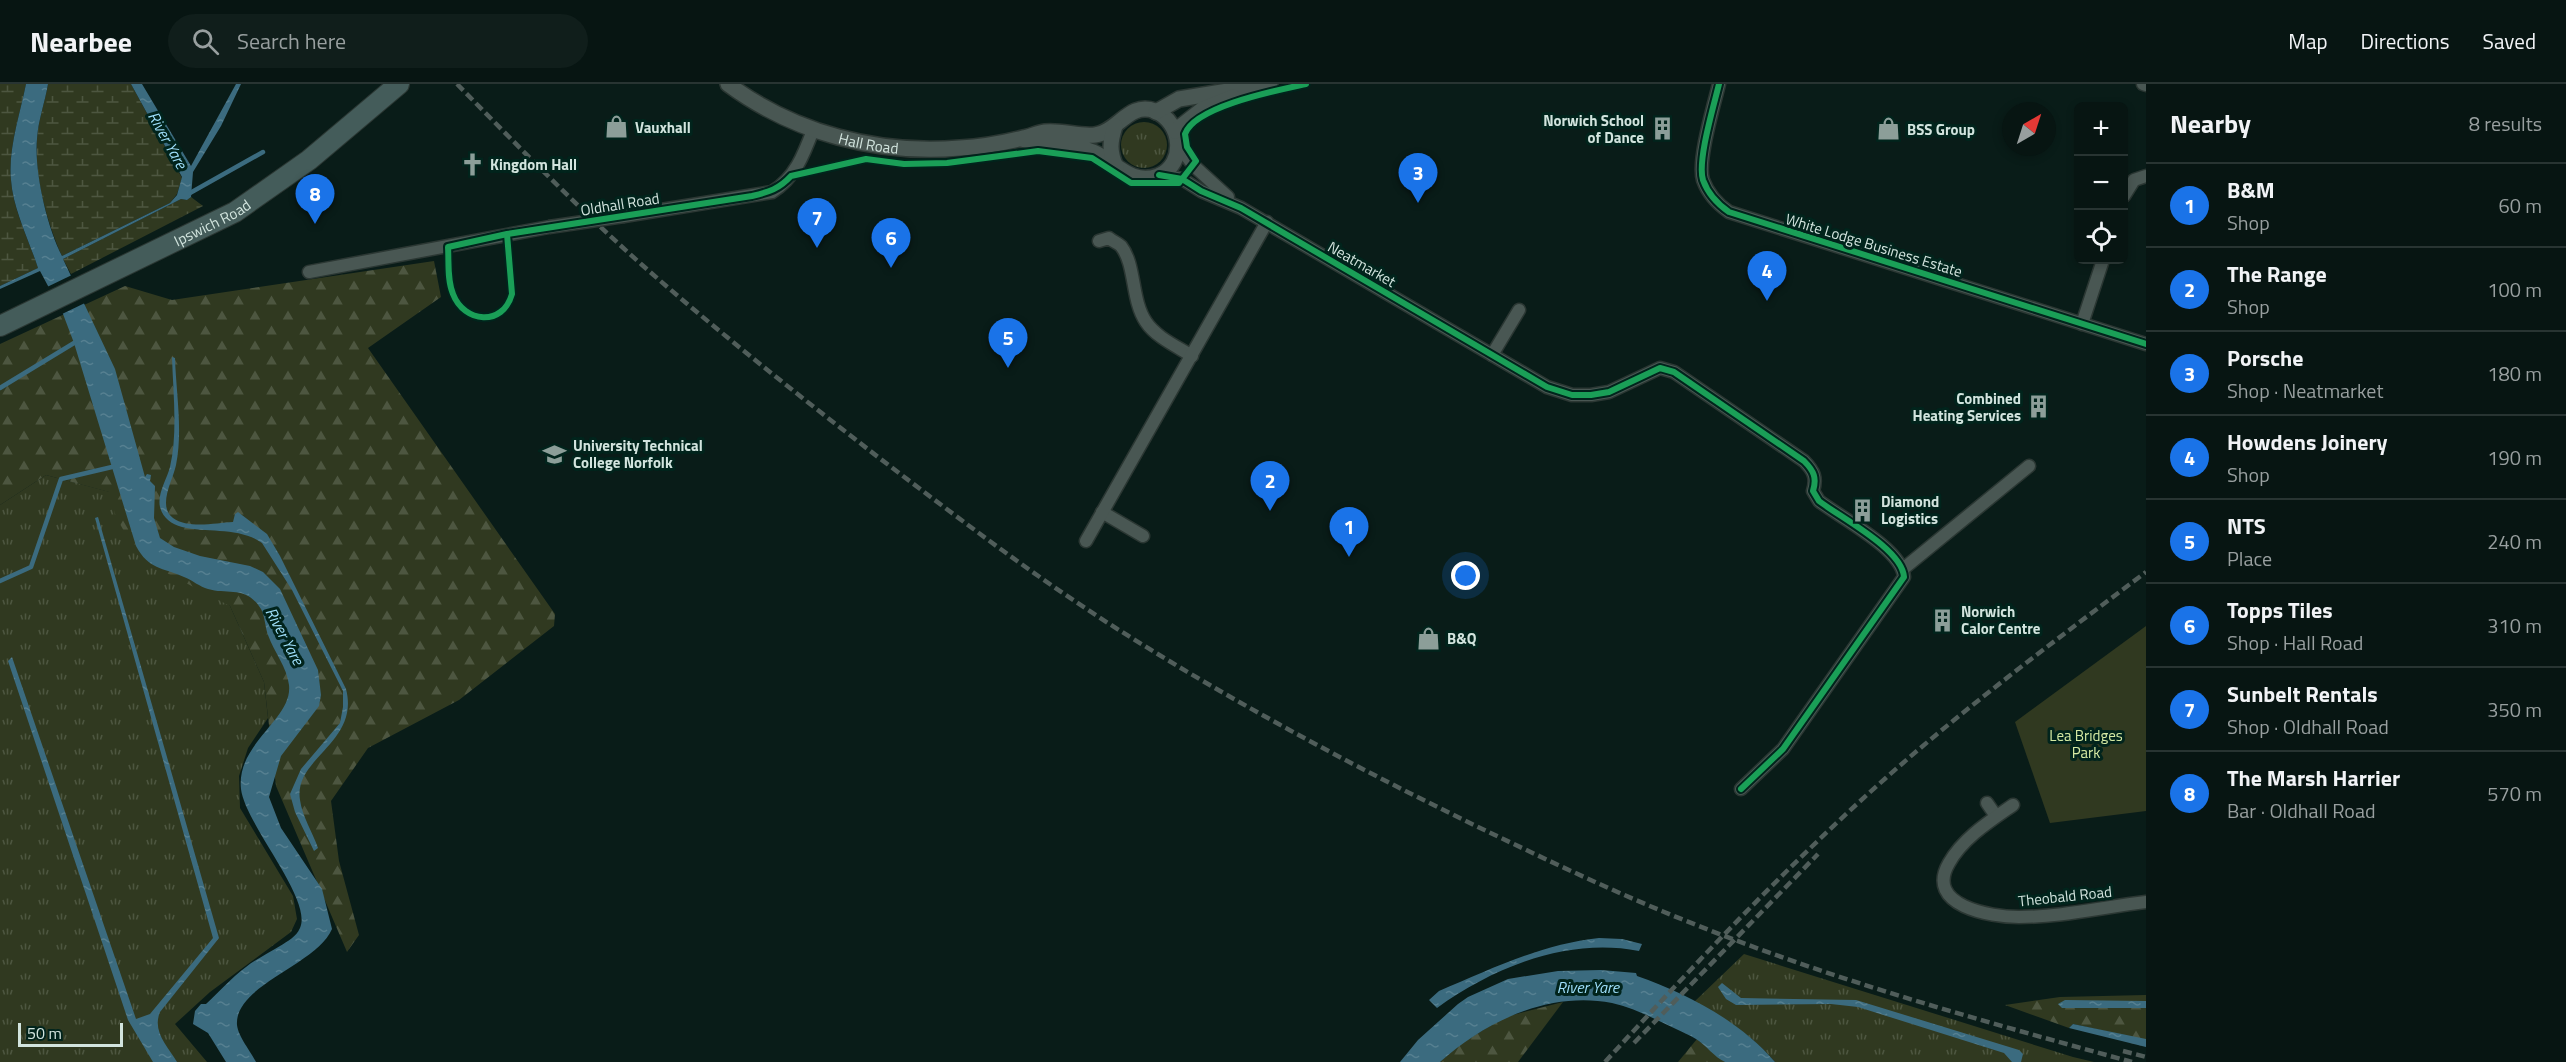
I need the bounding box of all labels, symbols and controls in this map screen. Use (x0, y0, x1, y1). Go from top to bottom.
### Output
search box (168, 14, 588, 68)
text: Nearbee (30, 20, 132, 63)
text: Search here (237, 24, 346, 58)
icon: search (189, 25, 222, 58)
text: Map (2288, 25, 2328, 57)
text: Directions (2361, 25, 2450, 57)
text: Saved (2483, 25, 2536, 57)
north arrow (2002, 102, 2056, 156)
map controls (2074, 102, 2128, 264)
button: + (2074, 102, 2128, 156)
text: Nearby (2170, 104, 2251, 143)
water label: River Yare (142, 107, 194, 175)
text: 8 results (2469, 108, 2542, 139)
place label: Norwich School of Dance (1543, 109, 1644, 149)
shop icon: Vauxhall (604, 114, 630, 140)
place label: Vauxhall (635, 116, 691, 139)
building icon: Norwich School of Dance (1649, 116, 1675, 142)
shop icon: BSS Group (1876, 116, 1902, 142)
place label: BSS Group (1907, 118, 1975, 141)
street label: Hall Road (836, 126, 900, 159)
church icon: Kingdom Hall (459, 151, 485, 177)
place label: Kingdom Hall (490, 153, 577, 176)
pin: 3 (1398, 154, 1438, 203)
button: − (2074, 156, 2128, 210)
text: B&M (2227, 173, 2275, 207)
pin: 8 (296, 174, 334, 224)
street label: Oldhall Road (579, 186, 661, 222)
text: 1 (2184, 190, 2195, 221)
text: 60 m (2498, 190, 2542, 221)
street label: Ipswich Road (170, 193, 255, 252)
pin: 7 (798, 198, 836, 248)
street label: White Lodge Business Estate (1783, 207, 1965, 283)
text: Shop (2227, 207, 2270, 238)
button: locate (2074, 210, 2128, 264)
pin: 6 (872, 218, 910, 268)
street label: Neatmarket (1324, 235, 1401, 293)
pin: 4 (1748, 252, 1786, 301)
text: The Range (2227, 257, 2327, 291)
text: 2 (2184, 274, 2195, 305)
text: 100 m (2487, 274, 2542, 305)
text: Shop (2227, 291, 2270, 322)
pin: 5 (988, 318, 1028, 368)
text: Porsche (2227, 341, 2303, 375)
text: 3 (2184, 358, 2195, 389)
text: 180 m (2487, 358, 2542, 389)
text: Shop · Neatmarket (2227, 375, 2383, 406)
place label: Combined Heating Services (1913, 387, 2021, 427)
building icon: Combined Heating Services (2026, 394, 2052, 420)
text: Howdens Joinery (2227, 425, 2388, 459)
place label: University Technical College Norfolk (573, 434, 703, 474)
school or university icon: University Technical College Norfolk (542, 441, 568, 467)
text: 4 (2184, 442, 2195, 473)
text: 190 m (2487, 442, 2542, 473)
text: Shop (2227, 459, 2270, 490)
pin: 2 (1250, 462, 1290, 511)
place label: Diamond Logistics (1881, 490, 1939, 530)
building icon: Diamond Logistics (1850, 497, 1876, 523)
pin: 1 (1330, 508, 1368, 557)
text: NTS (2227, 509, 2266, 543)
text: 5 (2184, 526, 2195, 557)
text: 240 m (2487, 526, 2542, 557)
text: Place (2227, 543, 2272, 574)
your location (1451, 561, 1480, 590)
text: Topps Tiles (2227, 593, 2333, 627)
place label: Norwich Calor Centre (1961, 600, 2041, 640)
water label: River Yare (260, 603, 311, 671)
building icon: Norwich Calor Centre (1930, 607, 1956, 633)
text: 6 (2184, 610, 2195, 641)
text: 310 m (2487, 610, 2542, 641)
shop icon: B&Q (1416, 625, 1442, 651)
place label: B&Q (1447, 627, 1477, 650)
text: Shop · Hall Road (2227, 627, 2363, 658)
text: Sunbelt Rentals (2227, 677, 2378, 711)
text: 7 (2184, 694, 2195, 725)
text: 350 m (2487, 694, 2542, 725)
text: Shop · Oldhall Road (2227, 711, 2389, 742)
park label: Lea Bridges Park (2049, 724, 2123, 764)
text: The Marsh Harrier (2227, 761, 2400, 795)
text: 8 (2184, 778, 2195, 809)
text: 570 m (2487, 778, 2542, 809)
text: Bar · Oldhall Road (2227, 795, 2376, 826)
street label: Theobald Road (2017, 880, 2113, 912)
water label: River Yare (1557, 975, 1621, 999)
scale bar (18, 1020, 123, 1048)
text: 50 m (27, 1021, 62, 1045)

